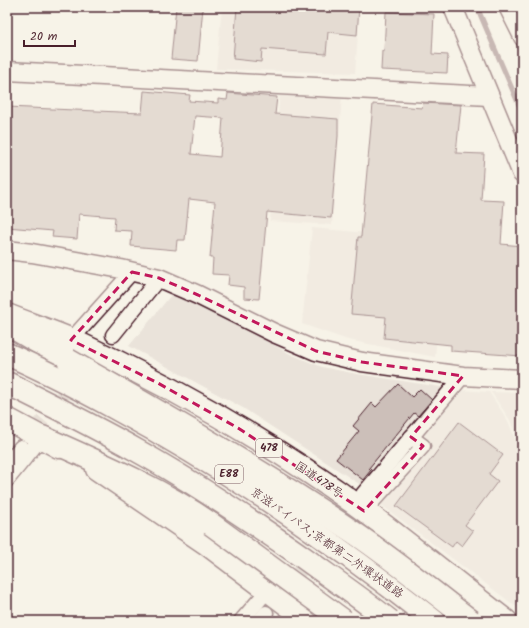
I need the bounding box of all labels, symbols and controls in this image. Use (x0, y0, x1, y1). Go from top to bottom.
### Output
scale bar (24, 22, 75, 48)
text: 20 m (30, 27, 58, 46)
road number: 478 (256, 439, 282, 457)
street label: 国道478号 (291, 457, 347, 503)
road number: E88 (215, 465, 243, 483)
street label: 京滋バイパス;京都第二外環状道路 (246, 483, 408, 603)

